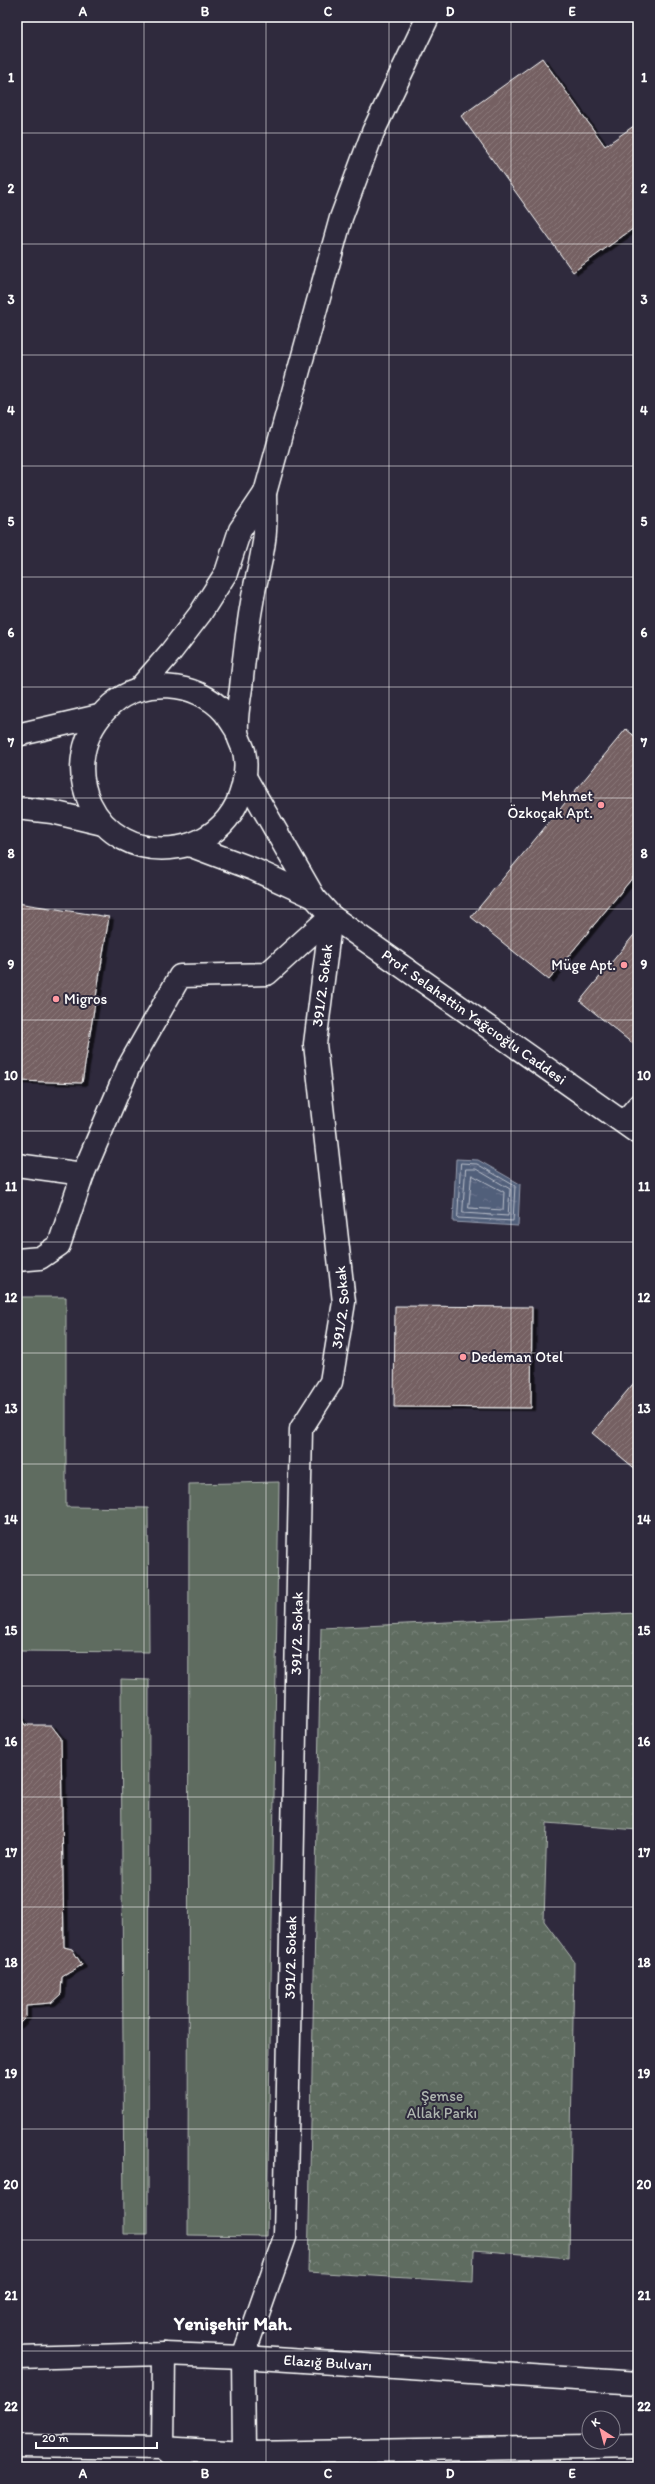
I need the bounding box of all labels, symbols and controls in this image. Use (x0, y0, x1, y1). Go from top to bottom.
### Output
text: A (78, 4, 88, 19)
text: B (201, 4, 210, 19)
text: C (324, 4, 333, 19)
text: D (446, 4, 455, 19)
text: E (568, 4, 576, 19)
text: 1 (8, 70, 14, 85)
text: 1 (641, 70, 647, 85)
text: 2 (8, 181, 15, 196)
text: 2 (641, 181, 648, 196)
text: 3 (7, 292, 15, 307)
text: 3 (640, 292, 648, 307)
text: 4 (7, 403, 15, 418)
text: 4 (640, 403, 648, 418)
text: 5 (8, 514, 15, 529)
text: 5 (641, 514, 648, 529)
text: 6 (8, 625, 15, 640)
text: 6 (641, 625, 648, 640)
text: 7 (7, 735, 15, 750)
text: 7 (640, 735, 648, 750)
place label: Mehmet Özkoçak Apt. (507, 787, 593, 822)
marker: Mehmet Özkoçak Apt. (596, 800, 606, 810)
text: 8 (7, 846, 15, 861)
text: 8 (640, 846, 648, 861)
street label: 391/2. Sokak (308, 943, 336, 1028)
street label: Prof. Selahattin Yağcıoğlu Caddesi (378, 946, 570, 1088)
place label: Müge Apt. (551, 956, 616, 974)
text: 9 (8, 957, 15, 972)
text: 9 (641, 957, 648, 972)
marker: Müge Apt. (619, 960, 629, 970)
place label: Migros (64, 990, 108, 1008)
marker: Migros (51, 994, 61, 1004)
text: 10 (4, 1068, 18, 1083)
text: 10 (637, 1068, 651, 1083)
text: 11 (5, 1179, 17, 1194)
text: 11 (638, 1179, 650, 1194)
street label: 391/2. Sokak (328, 1265, 353, 1350)
text: 12 (5, 1290, 18, 1305)
text: 12 (638, 1290, 651, 1305)
place label: Dedeman Otel (471, 1348, 564, 1366)
marker: Dedeman Otel (458, 1352, 468, 1362)
text: 13 (4, 1401, 18, 1416)
text: 13 (637, 1401, 651, 1416)
text: 14 (4, 1512, 18, 1527)
text: 14 (637, 1512, 651, 1527)
street label: 391/2. Sokak (287, 1591, 307, 1675)
text: 15 (5, 1623, 18, 1638)
text: 15 (638, 1623, 651, 1638)
text: 16 (5, 1734, 18, 1749)
text: 16 (638, 1734, 651, 1749)
text: 17 (5, 1845, 18, 1860)
text: 17 (638, 1845, 651, 1860)
street label: 391/2. Sokak (281, 1915, 300, 1999)
text: 18 (4, 1955, 18, 1970)
text: 18 (637, 1955, 651, 1970)
text: 19 (5, 2066, 18, 2081)
text: 19 (638, 2066, 651, 2081)
park label: Şemse Allak Parkı (407, 2087, 477, 2122)
text: 20 (4, 2177, 18, 2192)
text: 20 (637, 2177, 651, 2192)
text: 21 (5, 2288, 17, 2303)
text: 21 (638, 2288, 650, 2303)
district label: Yenişehir Mah. (173, 2312, 292, 2335)
street label: Elazığ Bulvarı (283, 2351, 372, 2374)
text: 22 (4, 2399, 18, 2414)
text: 22 (637, 2399, 651, 2414)
north arrow (581, 2410, 621, 2450)
text: K (589, 2414, 603, 2430)
scale bar (36, 2424, 157, 2450)
text: 20 m (42, 2431, 69, 2445)
text: A (78, 2466, 88, 2481)
text: B (201, 2466, 210, 2481)
text: C (324, 2466, 333, 2481)
text: D (446, 2466, 455, 2481)
text: E (568, 2466, 576, 2481)

